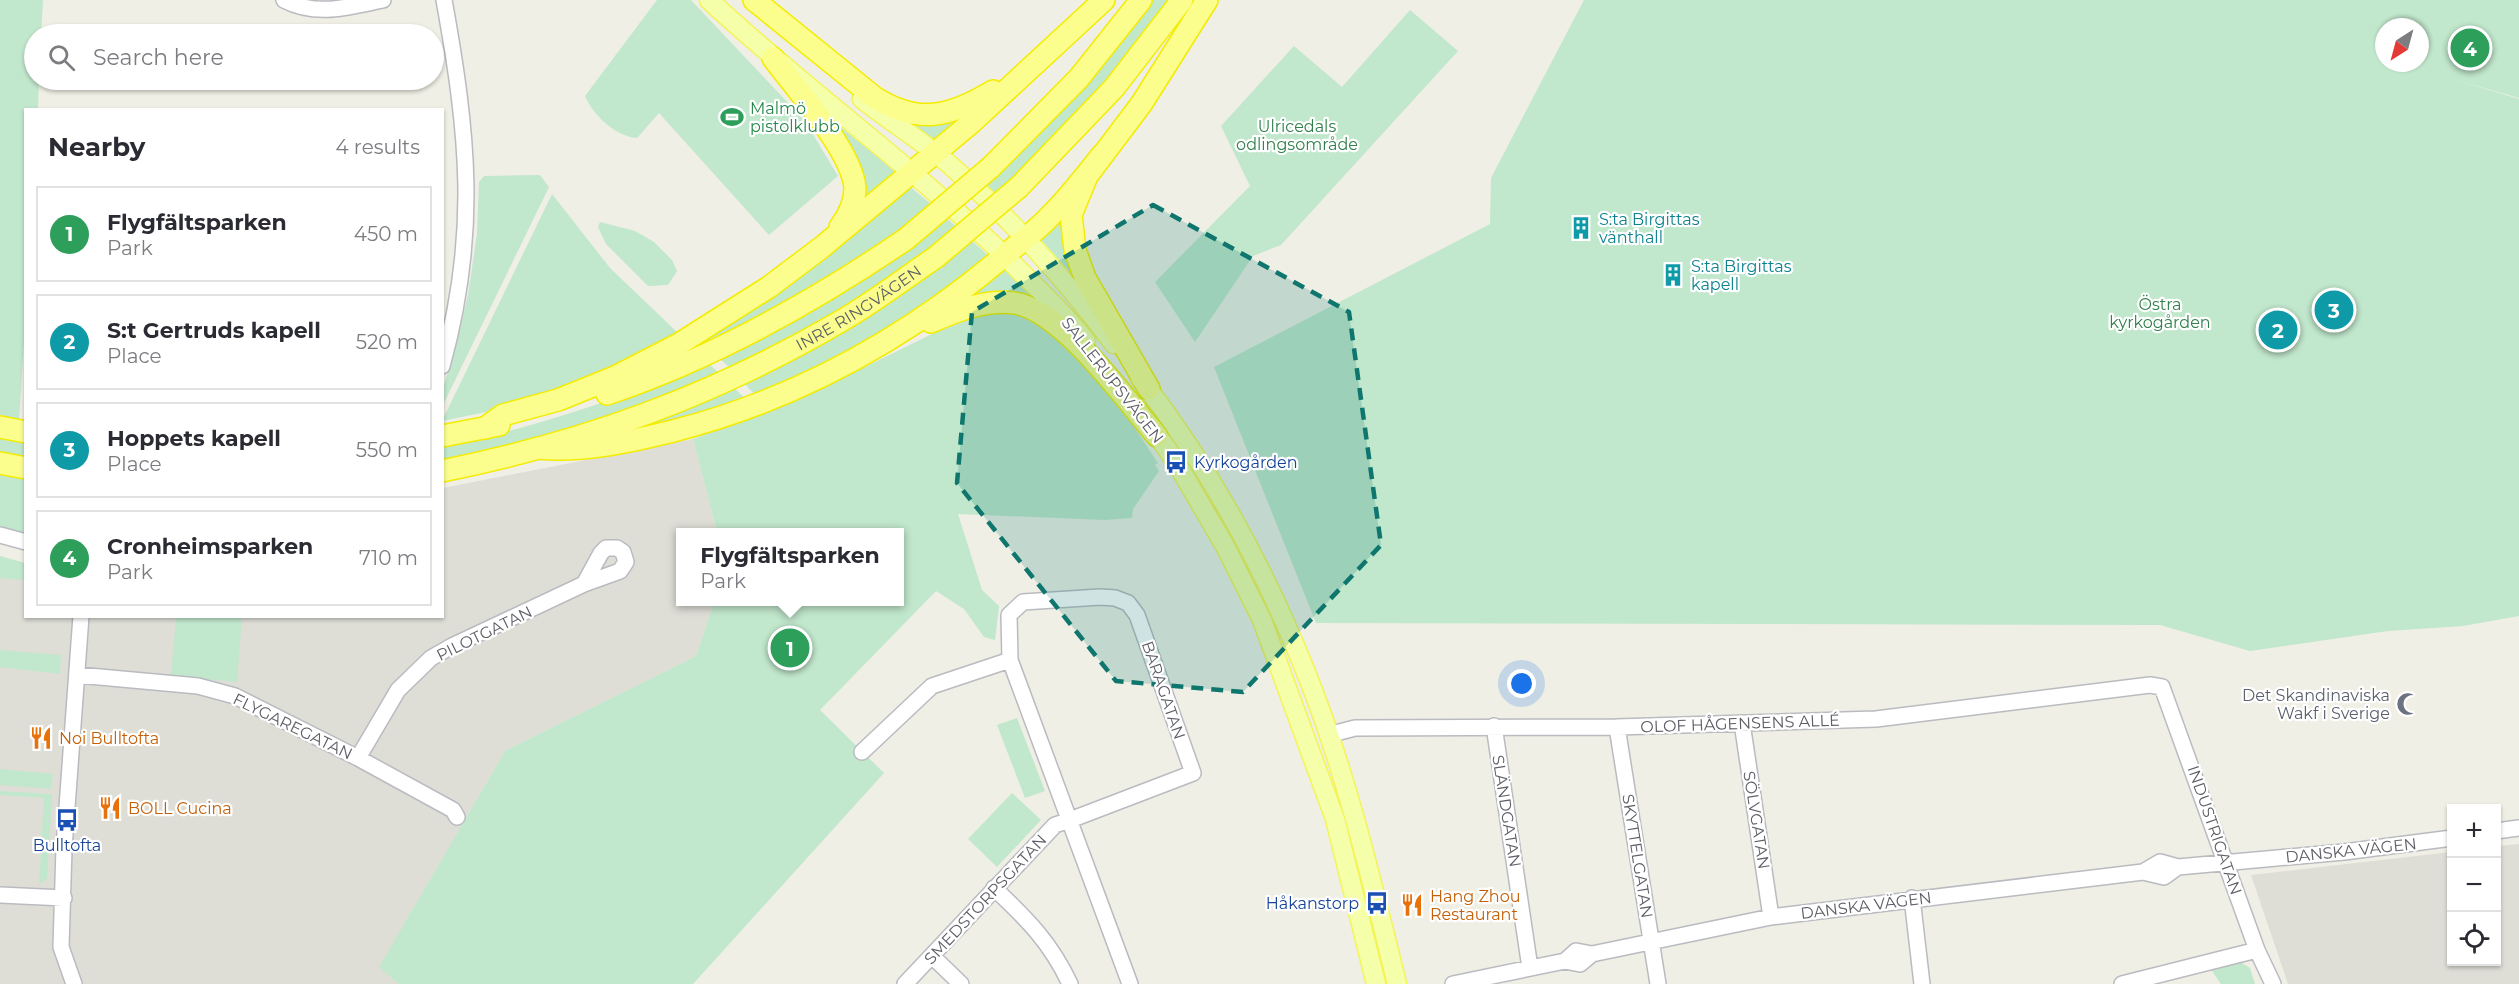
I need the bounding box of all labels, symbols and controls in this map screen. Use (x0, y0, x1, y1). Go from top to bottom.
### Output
north arrow (2375, 18, 2429, 72)
search box (24, 24, 444, 90)
pin: 4 (2450, 26, 2490, 70)
icon: search (45, 41, 78, 74)
text: Search here (93, 44, 224, 71)
place label: Malmö pistolklubb (750, 99, 840, 136)
sports icon: Malmö pistolklubb (719, 104, 745, 130)
park label: Ulricedals odlingsområde (1236, 117, 1358, 154)
text: Nearby (48, 131, 145, 163)
text: 4 results (335, 135, 420, 159)
text: Flygfältsparken (107, 209, 287, 236)
place label: S:ta Birgittas vänthall (1599, 210, 1700, 247)
building icon: S:ta Birgittas vänthall (1568, 215, 1594, 241)
text: 1 (66, 222, 73, 246)
text: 450 m (354, 222, 418, 246)
text: Park (107, 236, 153, 260)
place label: S:ta Birgittas kapell (1691, 257, 1792, 294)
street label: INRE RINGVÄGEN (793, 261, 925, 354)
building icon: S:ta Birgittas kapell (1660, 262, 1686, 288)
pin: 3 (2314, 288, 2354, 332)
park label: Östra kyrkogården (2109, 294, 2211, 332)
pin: 2 (2258, 308, 2298, 352)
street label: SALLERUPSVÄGEN (1058, 313, 1168, 447)
text: S:t Gertruds kapell (107, 317, 321, 344)
text: 2 (64, 330, 75, 354)
text: 520 m (356, 330, 418, 354)
text: Place (107, 344, 162, 368)
text: Hoppets kapell (107, 425, 281, 452)
text: 3 (64, 438, 75, 462)
text: 550 m (356, 438, 418, 462)
bus stop icon: Kyrkogården (1163, 449, 1189, 475)
text: Place (107, 452, 162, 476)
place label: Kyrkogården (1194, 453, 1298, 472)
popup (676, 528, 904, 606)
text: Cronheimsparken (107, 533, 313, 560)
text: Flygfältsparken (700, 542, 880, 569)
text: 4 (63, 546, 76, 570)
text: 710 m (359, 546, 418, 570)
text: Park (107, 560, 153, 584)
text: Park (700, 569, 746, 593)
street label: PILOTGATAN (433, 602, 535, 665)
pin: 1 (770, 626, 810, 670)
street label: BARAGATAN (1138, 639, 1189, 742)
your location (1507, 669, 1536, 698)
place label: Det Skandinaviska Wakf i Sverige (2242, 686, 2390, 723)
street label: FLYGAREGATAN (230, 689, 356, 764)
mosque icon: Det Skandinaviska Wakf i Sverige (2395, 691, 2421, 717)
street label: OLOF HÅGENSENS ALLÉ (1640, 710, 1840, 736)
restaurant icon: Noi Bulltofta (28, 725, 54, 751)
place label: Noi Bulltofta (59, 729, 159, 748)
street label: SLÄNDGATAN (1488, 753, 1526, 869)
street label: INDUSTRIGATAN (2184, 763, 2246, 897)
street label: SÖLVGATAN (1739, 770, 1775, 870)
street label: SKYTTELGATAN (1618, 793, 1657, 919)
restaurant icon: BOLL Cucina (97, 795, 123, 821)
place label: BOLL Cucina (128, 799, 232, 818)
map controls (2447, 804, 2501, 966)
button: + (2447, 804, 2501, 858)
bus stop icon: Bulltofta (54, 807, 80, 833)
street label: SMEDSTORPSGATAN (920, 831, 1050, 968)
street label: DANSKA VÄGEN (2284, 833, 2418, 867)
place label: Bulltofta (33, 836, 101, 855)
button: − (2447, 858, 2501, 912)
place label: Hang Zhou Restaurant (1430, 887, 1520, 924)
street label: DANSKA VÄGEN (1799, 887, 1933, 923)
bus stop icon: Håkanstorp (1364, 890, 1390, 916)
restaurant icon: Hang Zhou Restaurant (1399, 892, 1425, 918)
place label: Håkanstorp (1266, 894, 1359, 913)
button: locate (2447, 912, 2501, 966)

